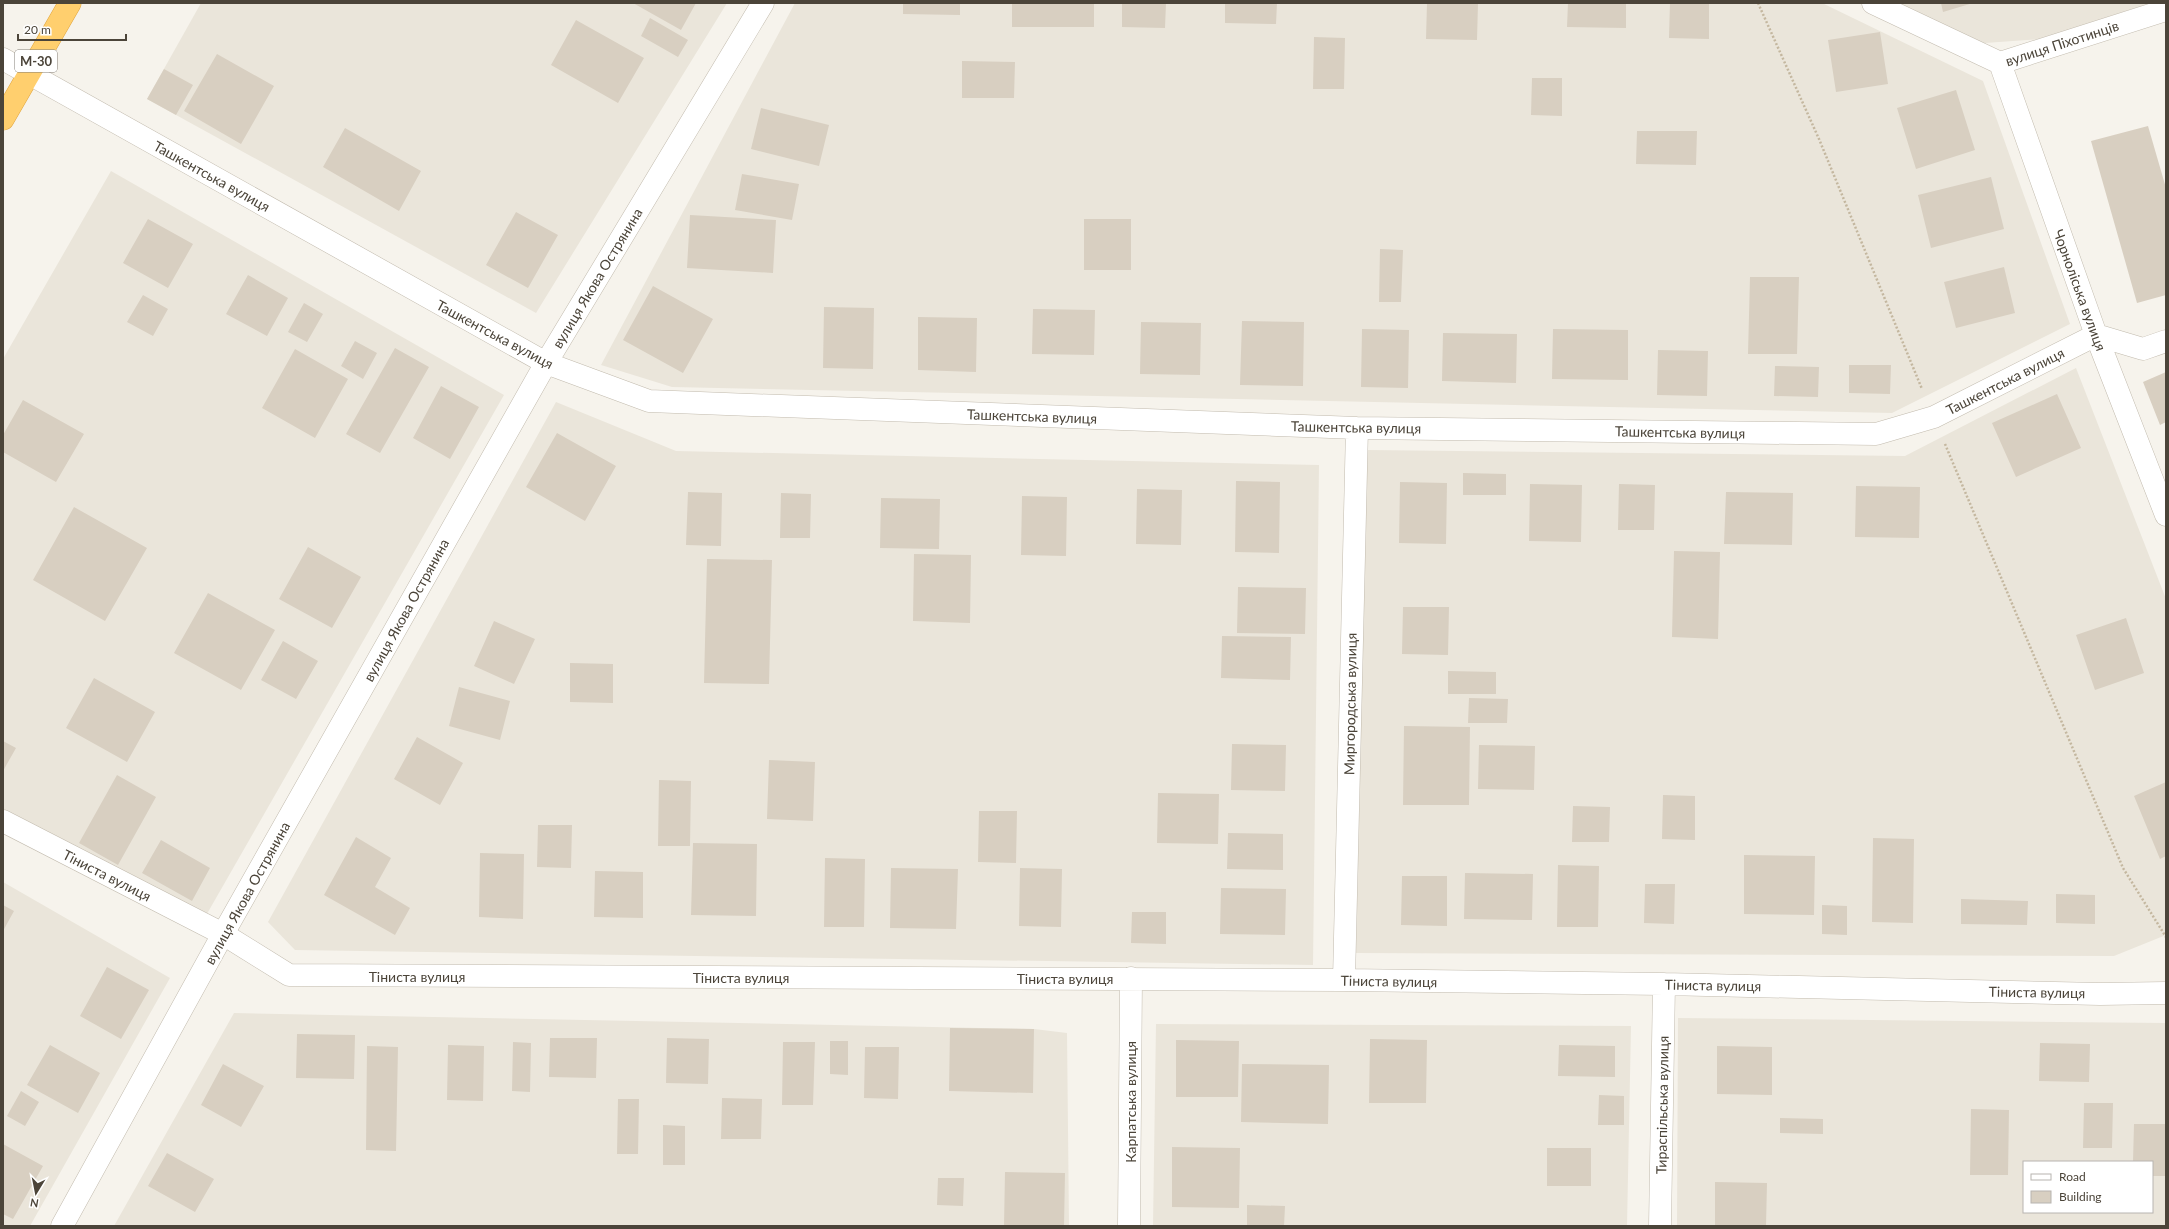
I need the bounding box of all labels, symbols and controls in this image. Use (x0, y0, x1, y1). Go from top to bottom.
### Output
scale bar (18, 16, 126, 42)
street label: вулиця Піхотинців (2003, 17, 2121, 69)
text: 20 m (24, 22, 51, 37)
road number: М-30 (15, 50, 57, 72)
street label: Ташкентська вулиця (151, 137, 273, 215)
street label: вулиця Якова Острянина (548, 205, 646, 351)
street label: Чорноліська вулиця (2050, 227, 2110, 353)
street label: Ташкентська вулиця (433, 296, 557, 372)
street label: Ташкентська вулиця (1943, 344, 2067, 418)
street label: Ташкентська вулиця (967, 405, 1097, 427)
street label: Ташкентська вулиця (1291, 417, 1421, 437)
street label: Ташкентська вулиця (1615, 422, 1745, 442)
street label: вулиця Якова Острянина (360, 536, 452, 684)
street label: Миргородська вулиця (1340, 633, 1360, 775)
street label: вулиця Якова Острянина (201, 819, 293, 967)
street label: Тіниста вулиця (60, 845, 154, 905)
street label: Тіниста вулиця (369, 968, 465, 985)
street label: Тіниста вулиця (693, 969, 789, 986)
street label: Тіниста вулиця (1017, 970, 1113, 987)
street label: Тіниста вулиця (1340, 972, 1438, 990)
street label: Тіниста вулиця (1664, 976, 1762, 994)
street label: Тіниста вулиця (1988, 983, 2086, 1001)
street label: Тираспільська вулиця (1652, 1036, 1672, 1174)
street label: Карпатська вулиця (1122, 1041, 1139, 1163)
legend (2023, 1161, 2153, 1213)
text: Road (2059, 1169, 2086, 1184)
north arrow (16, 1173, 56, 1213)
text: Building (2059, 1189, 2102, 1204)
text: N (29, 1196, 39, 1210)

